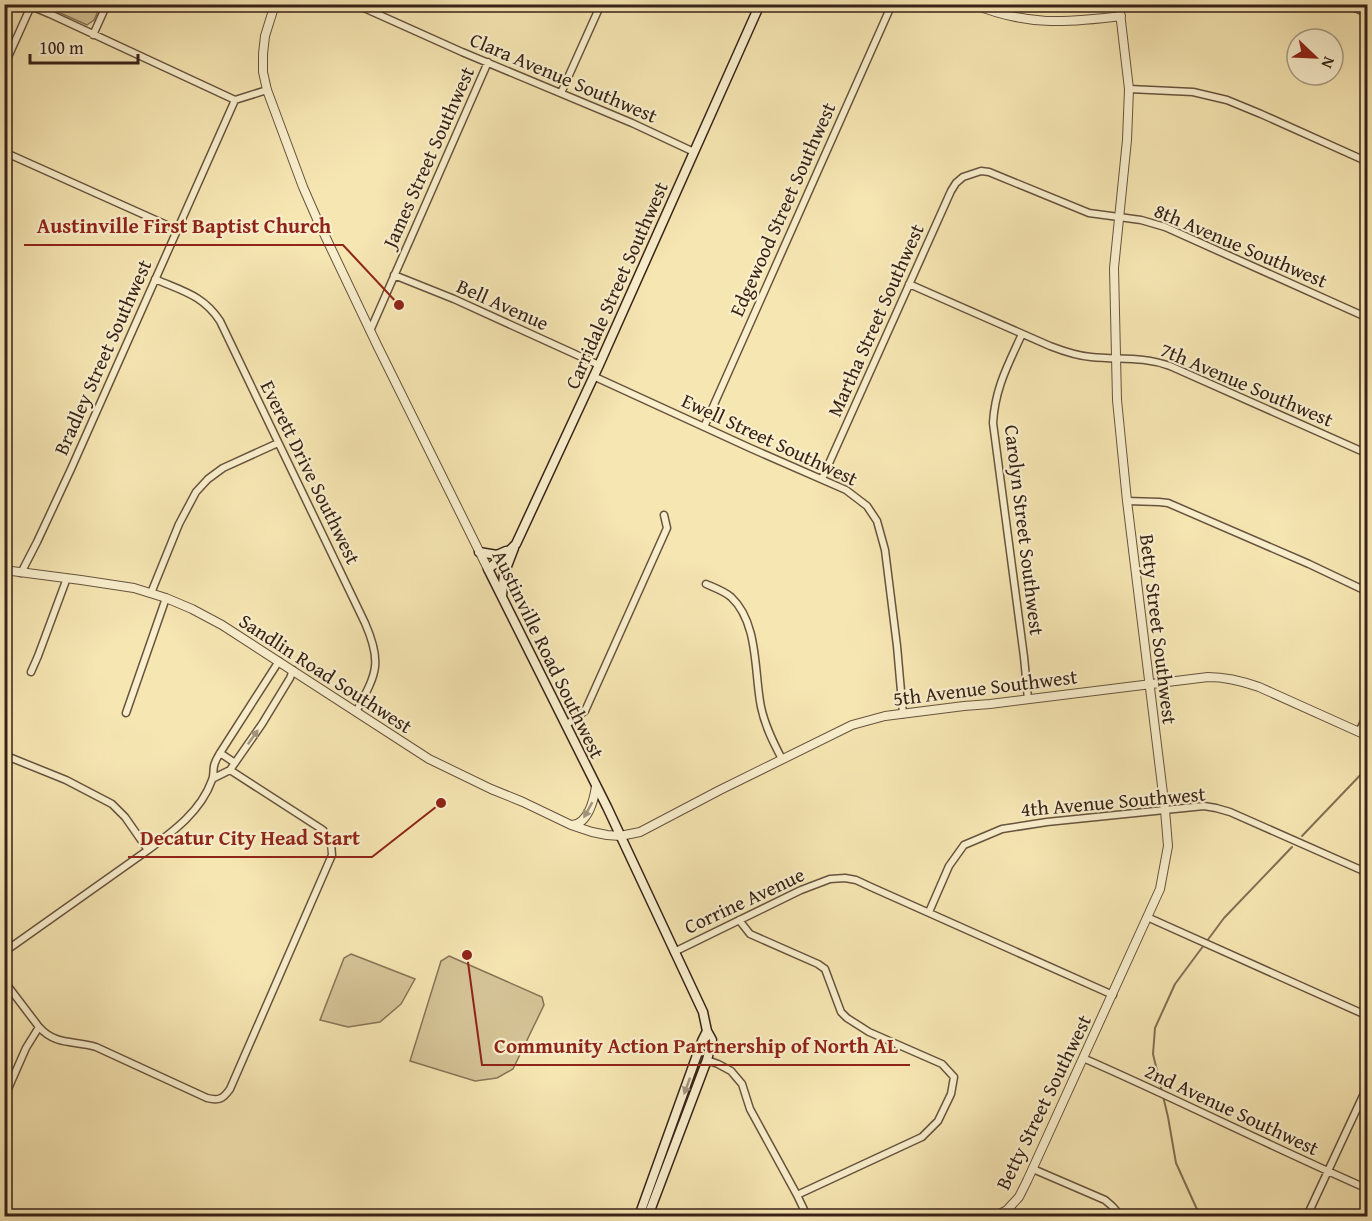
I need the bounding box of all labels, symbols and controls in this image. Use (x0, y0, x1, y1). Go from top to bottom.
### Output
street label: Clara Avenue Southwest (466, 24, 662, 130)
scale bar (30, 27, 138, 65)
north arrow (1285, 27, 1345, 87)
text: 100 m (39, 34, 84, 61)
text: N (1316, 53, 1342, 73)
street label: James Street Southwest (374, 62, 481, 255)
street label: Edgewood Street Southwest (722, 97, 842, 321)
street label: Carridale Street Southwest (557, 177, 675, 393)
street label: 8th Avenue Southwest (1150, 195, 1332, 295)
callout: Austinville First Baptist Church (24, 206, 343, 245)
text: Austinville First Baptist Church (37, 210, 332, 241)
street label: Martha Street Southwest (819, 219, 931, 421)
street label: Bradley Street Southwest (46, 255, 158, 459)
street label: Bell Avenue (452, 271, 554, 337)
street label: 7th Avenue Southwest (1156, 334, 1338, 434)
street label: Everett Drive Southwest (254, 375, 368, 569)
street label: Ewell Street Southwest (677, 385, 863, 493)
street label: Carolyn Street Southwest (998, 423, 1052, 637)
street label: Betty Street Southwest (1133, 532, 1185, 726)
street label: Austinville Road Southwest (486, 545, 612, 763)
street label: Sandlin Road Southwest (234, 606, 418, 740)
street label: 5th Avenue Southwest (891, 661, 1079, 713)
one-way arrow (247, 730, 259, 746)
street label: 4th Avenue Southwest (1019, 778, 1207, 824)
one-way arrow (583, 802, 593, 819)
callout: Decatur City Head Start (128, 818, 372, 857)
text: Decatur City Head Start (140, 822, 360, 853)
street label: Corrine Avenue (679, 859, 809, 941)
street label: Betty Street Southwest (988, 1010, 1098, 1194)
callout: Community Action Partnership of North AL (482, 1026, 910, 1065)
text: Community Action Partnership of North AL (494, 1030, 898, 1061)
street label: 2nd Avenue Southwest (1140, 1056, 1324, 1162)
one-way arrow (681, 1077, 691, 1095)

